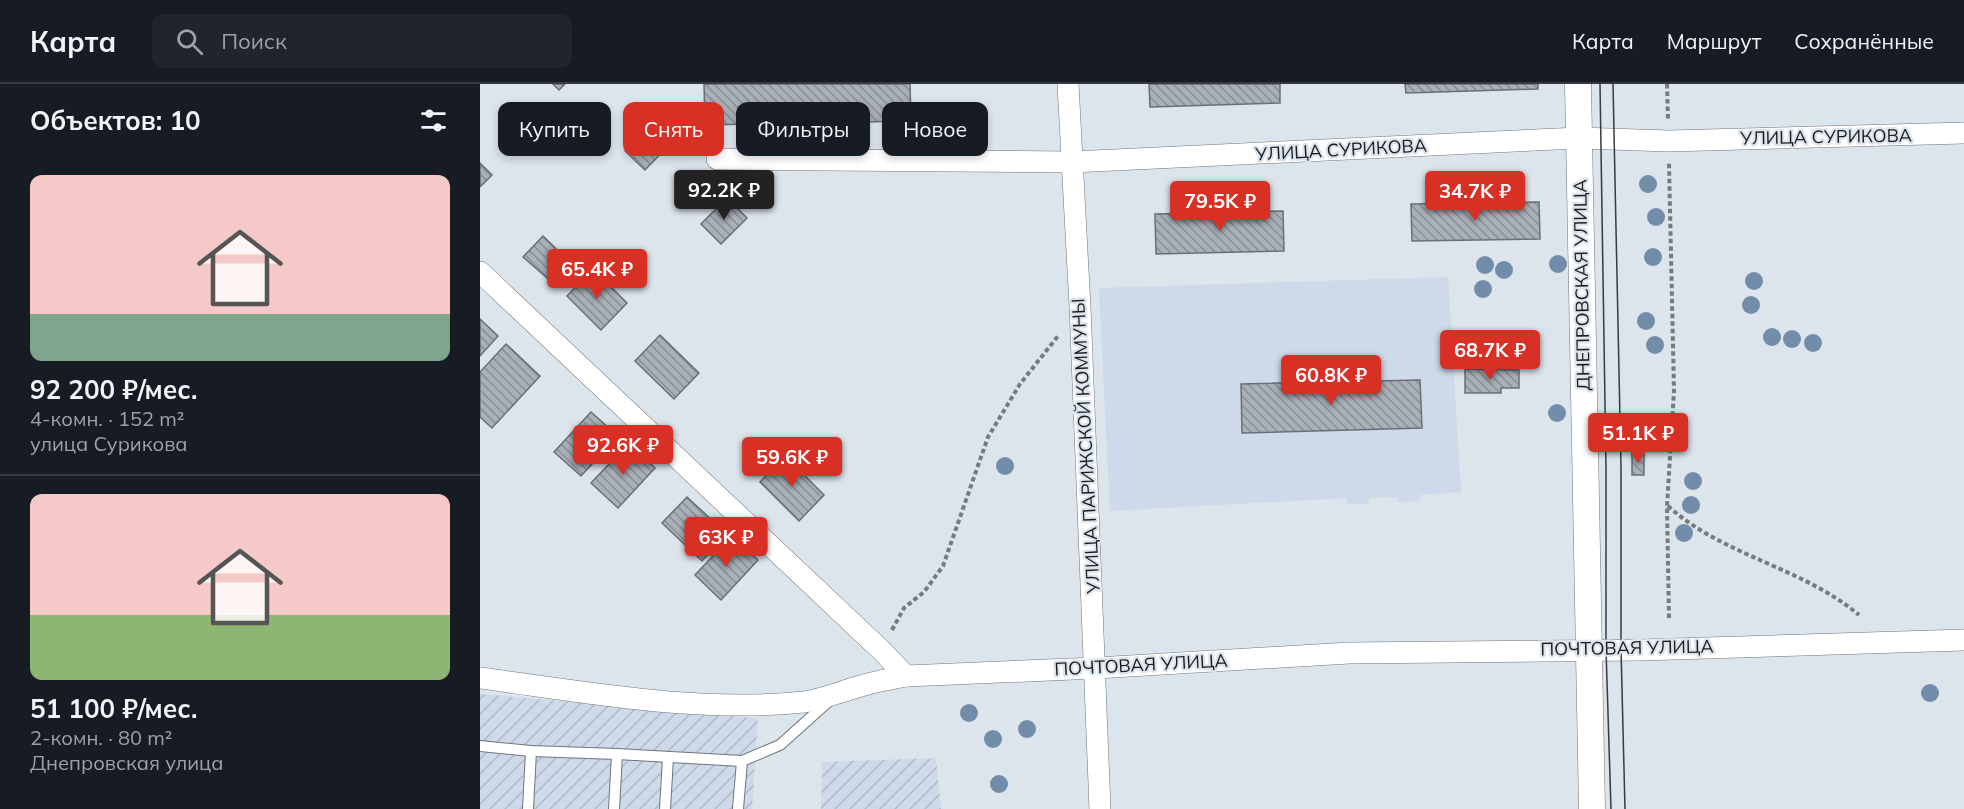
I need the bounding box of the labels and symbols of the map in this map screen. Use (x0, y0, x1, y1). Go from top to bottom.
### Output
street label: УЛИЦА СУРИКОВА (1739, 124, 1912, 150)
street label: УЛИЦА СУРИКОВА (1254, 134, 1427, 166)
pin: 92.2K ₽ (669, 170, 779, 221)
pin: 34.7K ₽ (1420, 171, 1530, 222)
street label: ДНЕПРОВСКАЯ УЛИЦА (1568, 179, 1595, 391)
pin: 79.5K ₽ (1165, 181, 1275, 232)
pin: 65.4K ₽ (542, 249, 652, 300)
street label: УЛИЦА ПАРИЖСКОЙ КОММУНЫ (1066, 298, 1105, 595)
pin: 68.7K ₽ (1435, 330, 1545, 381)
pin: 60.8K ₽ (1276, 355, 1386, 406)
pin: 51.1K ₽ (1583, 413, 1693, 464)
pin: 92.6K ₽ (568, 425, 678, 476)
pin: 59.6K ₽ (737, 437, 847, 488)
pin: 63K ₽ (684, 517, 768, 568)
street label: ПОЧТОВАЯ УЛИЦА (1540, 634, 1714, 661)
street label: ПОЧТОВАЯ УЛИЦА (1054, 648, 1228, 681)

